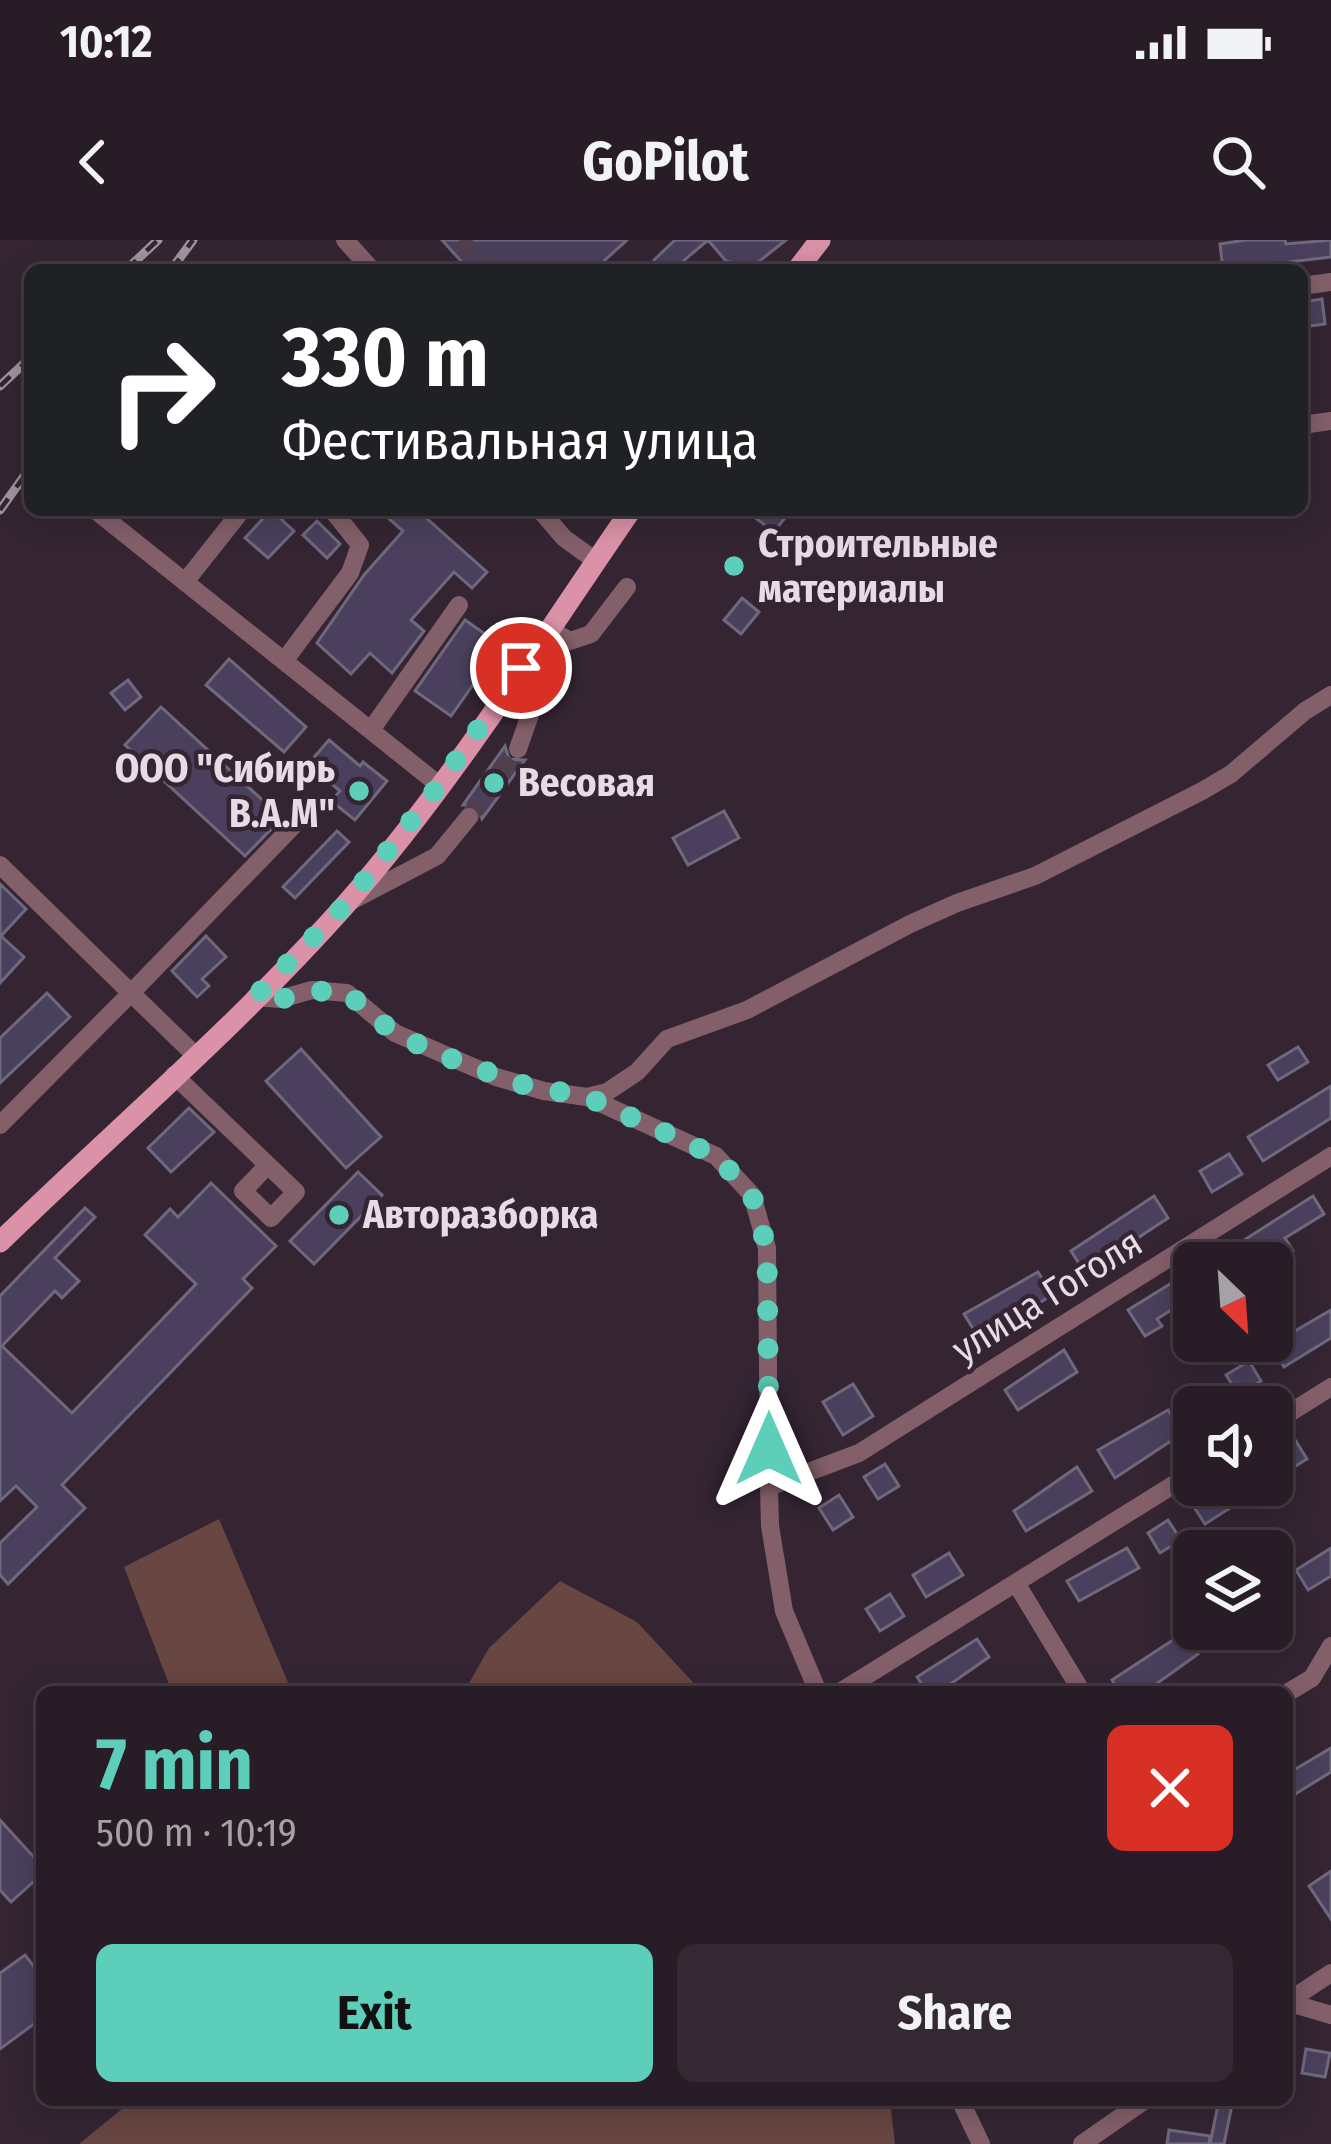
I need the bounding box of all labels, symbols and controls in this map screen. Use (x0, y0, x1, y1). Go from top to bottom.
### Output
text: 10:12 (60, 15, 152, 69)
icon: back (60, 129, 126, 195)
icon: search (1205, 129, 1271, 195)
text: GoPilot (582, 130, 749, 194)
text: 330 m (282, 307, 489, 408)
icon: right (84, 312, 240, 468)
text: Фестивальная улица (282, 409, 758, 473)
place label: Строительные материалы (758, 521, 998, 612)
marker: Строительные материалы (721, 553, 747, 579)
pin (470, 617, 572, 719)
icon: arrive (488, 635, 554, 701)
place label: ООО "Сибирь В.А.М" (115, 746, 336, 837)
place label: Весовая (518, 760, 655, 806)
marker: Весовая (481, 770, 507, 796)
marker: ООО "Сибирь В.А.М" (346, 778, 372, 804)
place label: Авторазборка (362, 1192, 598, 1238)
marker: Авторазборка (326, 1202, 352, 1228)
street label: улица Гоголя (944, 1220, 1150, 1372)
north arrow (1173, 1242, 1293, 1362)
map controls (1173, 1242, 1293, 1650)
position arrow (706, 1386, 832, 1512)
button: sound (1173, 1386, 1293, 1506)
button: layers (1173, 1530, 1293, 1650)
text: 7 min (96, 1722, 253, 1808)
button: close (1107, 1725, 1233, 1851)
text: 500 m · 10:19 (96, 1810, 297, 1856)
button: Exit (96, 1944, 653, 2082)
button: Share (677, 1944, 1233, 2082)

